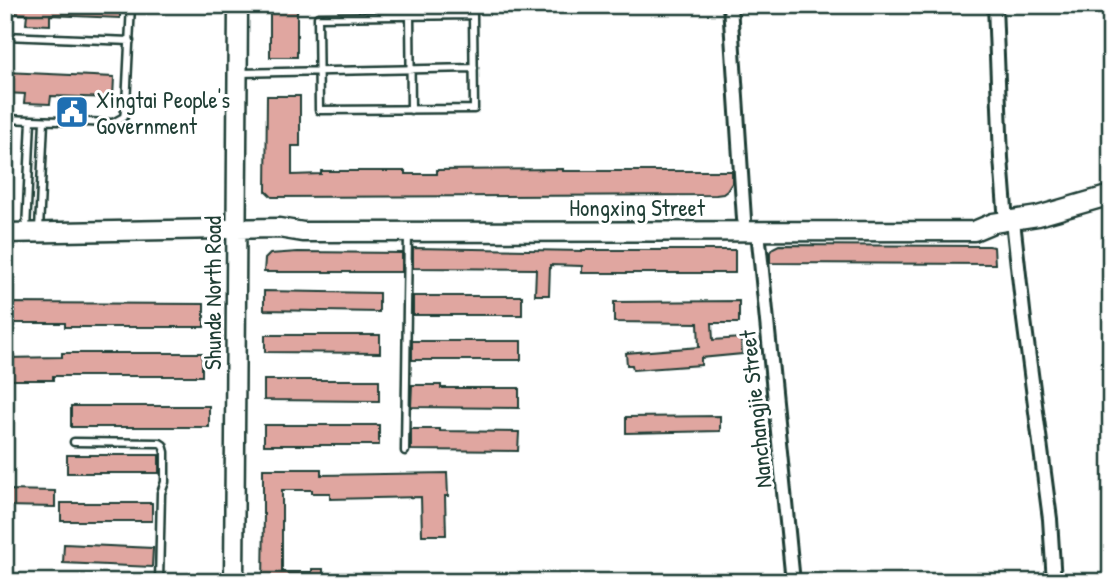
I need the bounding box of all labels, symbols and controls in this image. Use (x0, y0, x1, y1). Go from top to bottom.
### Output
place label: Xingtai People's Government (96, 84, 230, 141)
public building icon: Xingtai People's Government (53, 93, 91, 131)
street label: Hongxing Street (569, 192, 706, 223)
street label: Shunde North Road (197, 216, 228, 370)
street label: Nanchangjie Street (731, 328, 779, 489)

